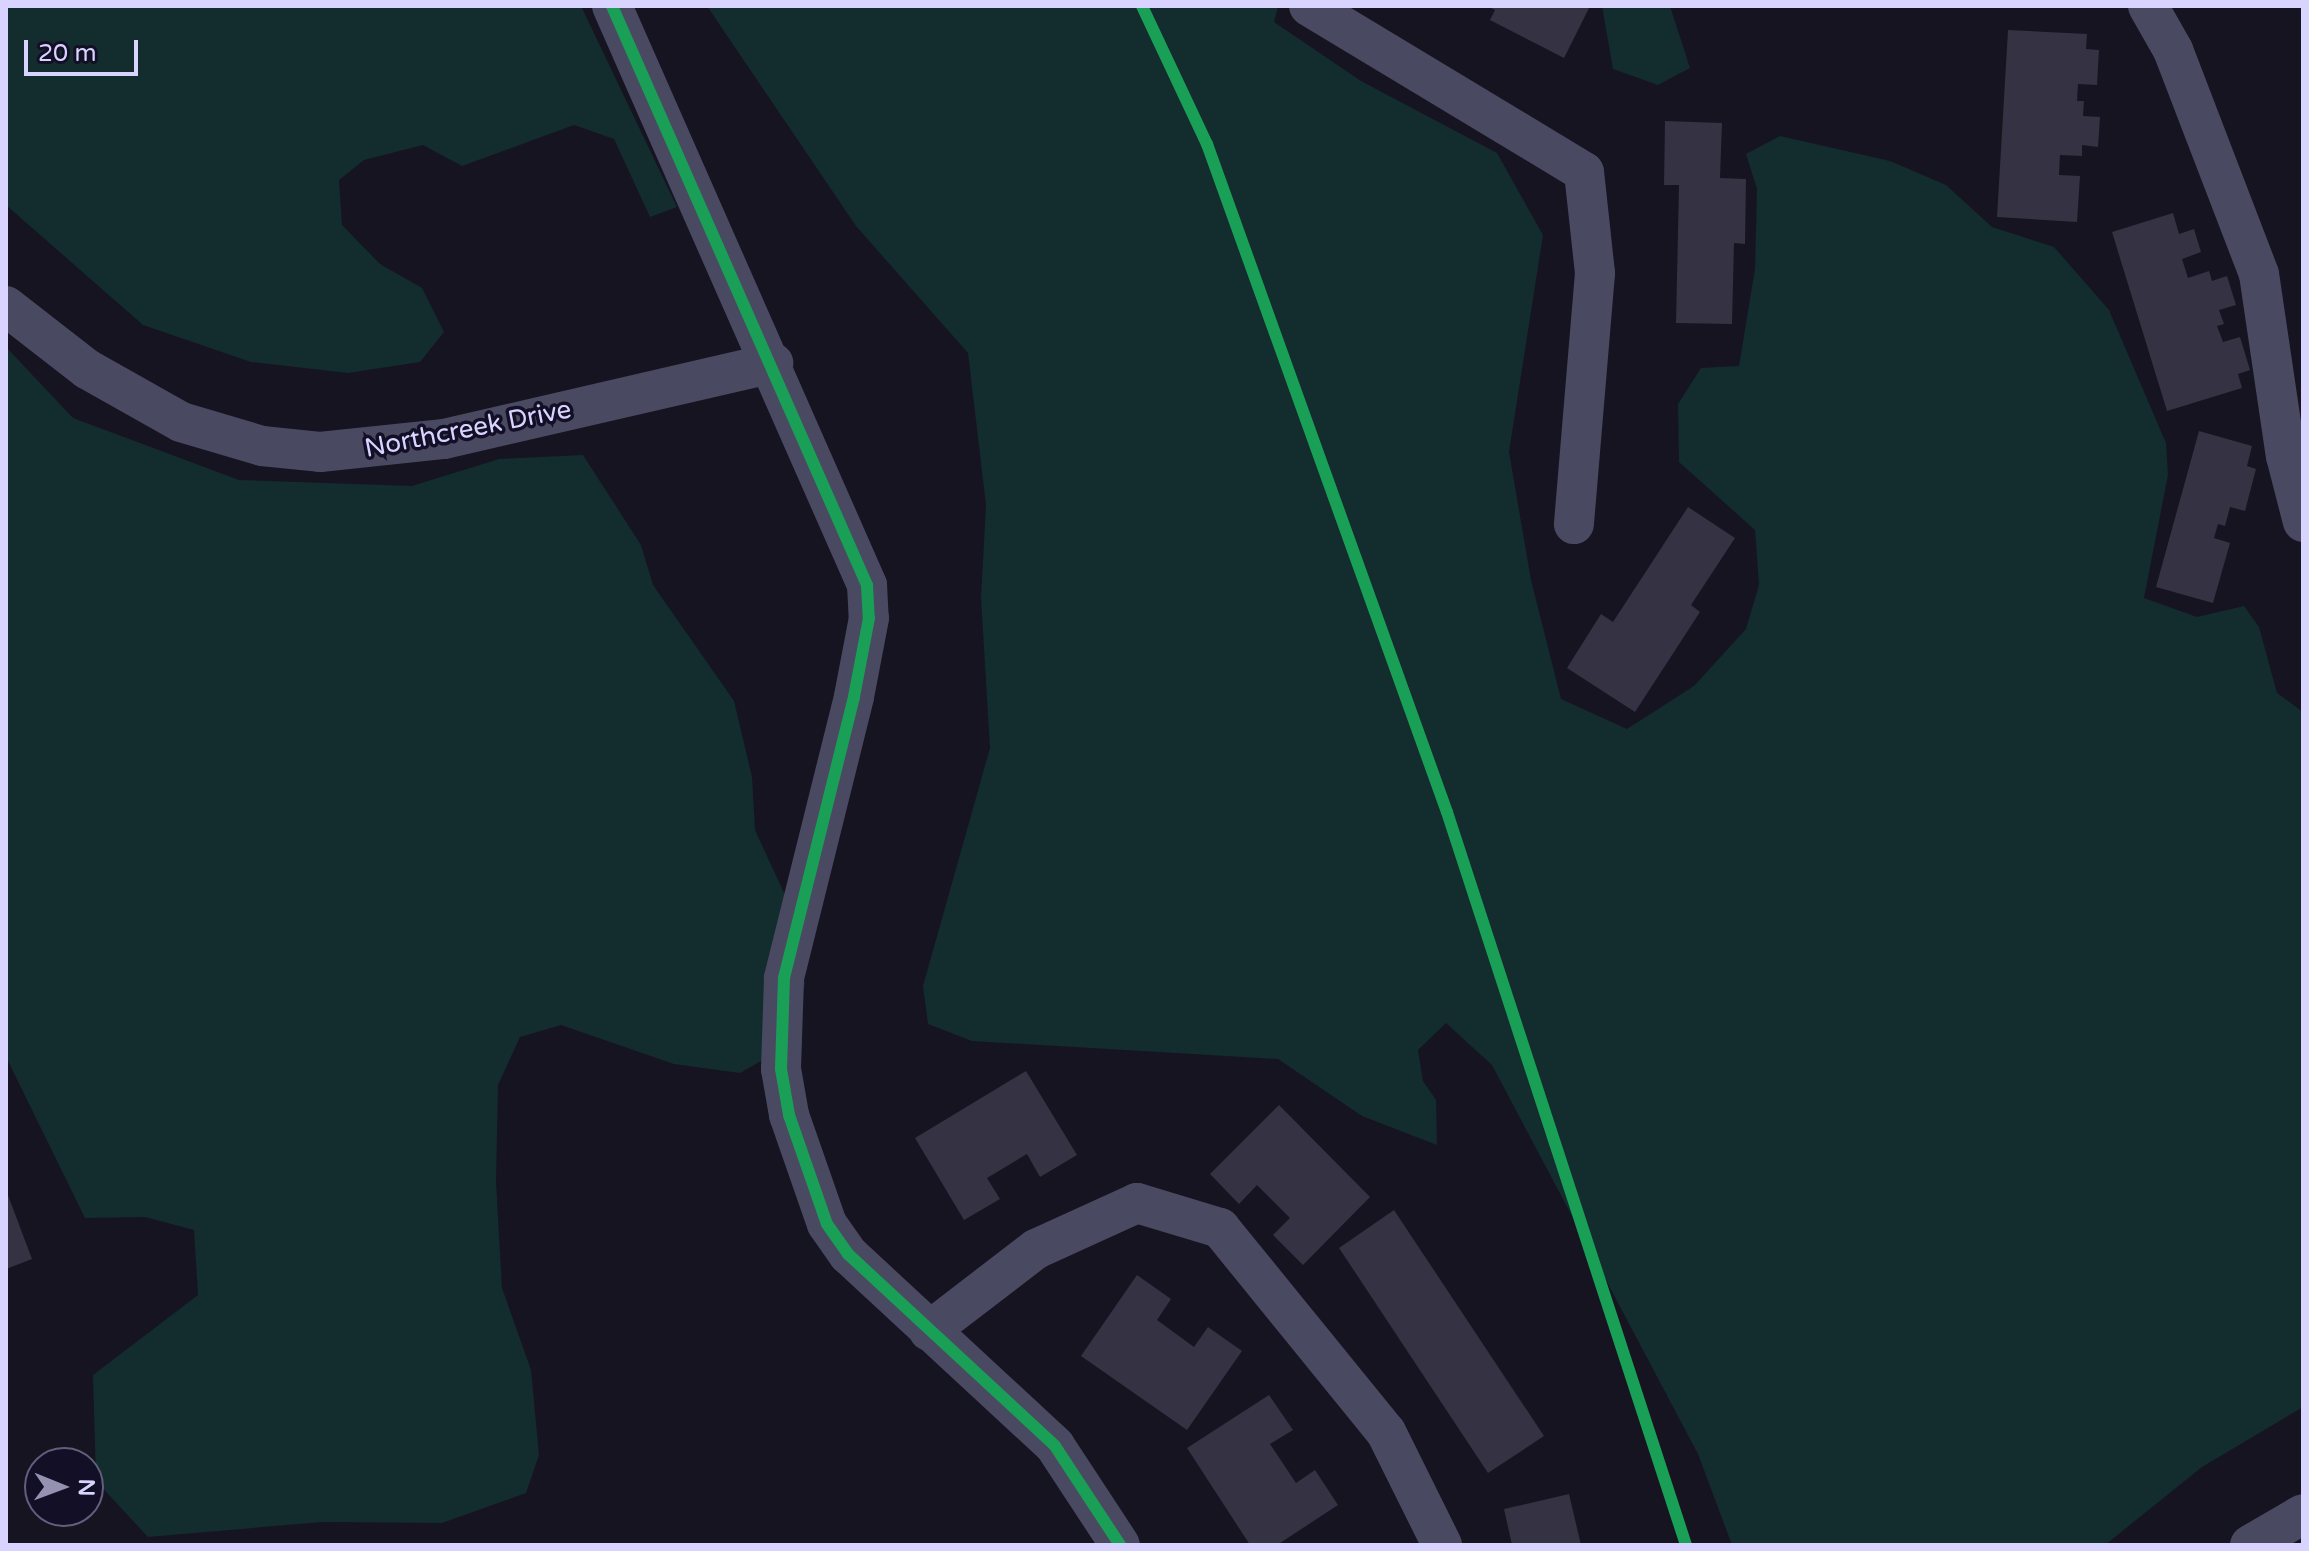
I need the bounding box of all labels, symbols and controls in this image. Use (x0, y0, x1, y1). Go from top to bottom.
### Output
scale bar (28, 24, 142, 74)
text: 20 m (38, 39, 96, 68)
street label: Northcreek Drive (362, 394, 574, 464)
north arrow (24, 1447, 104, 1527)
text: N (73, 1478, 99, 1496)

